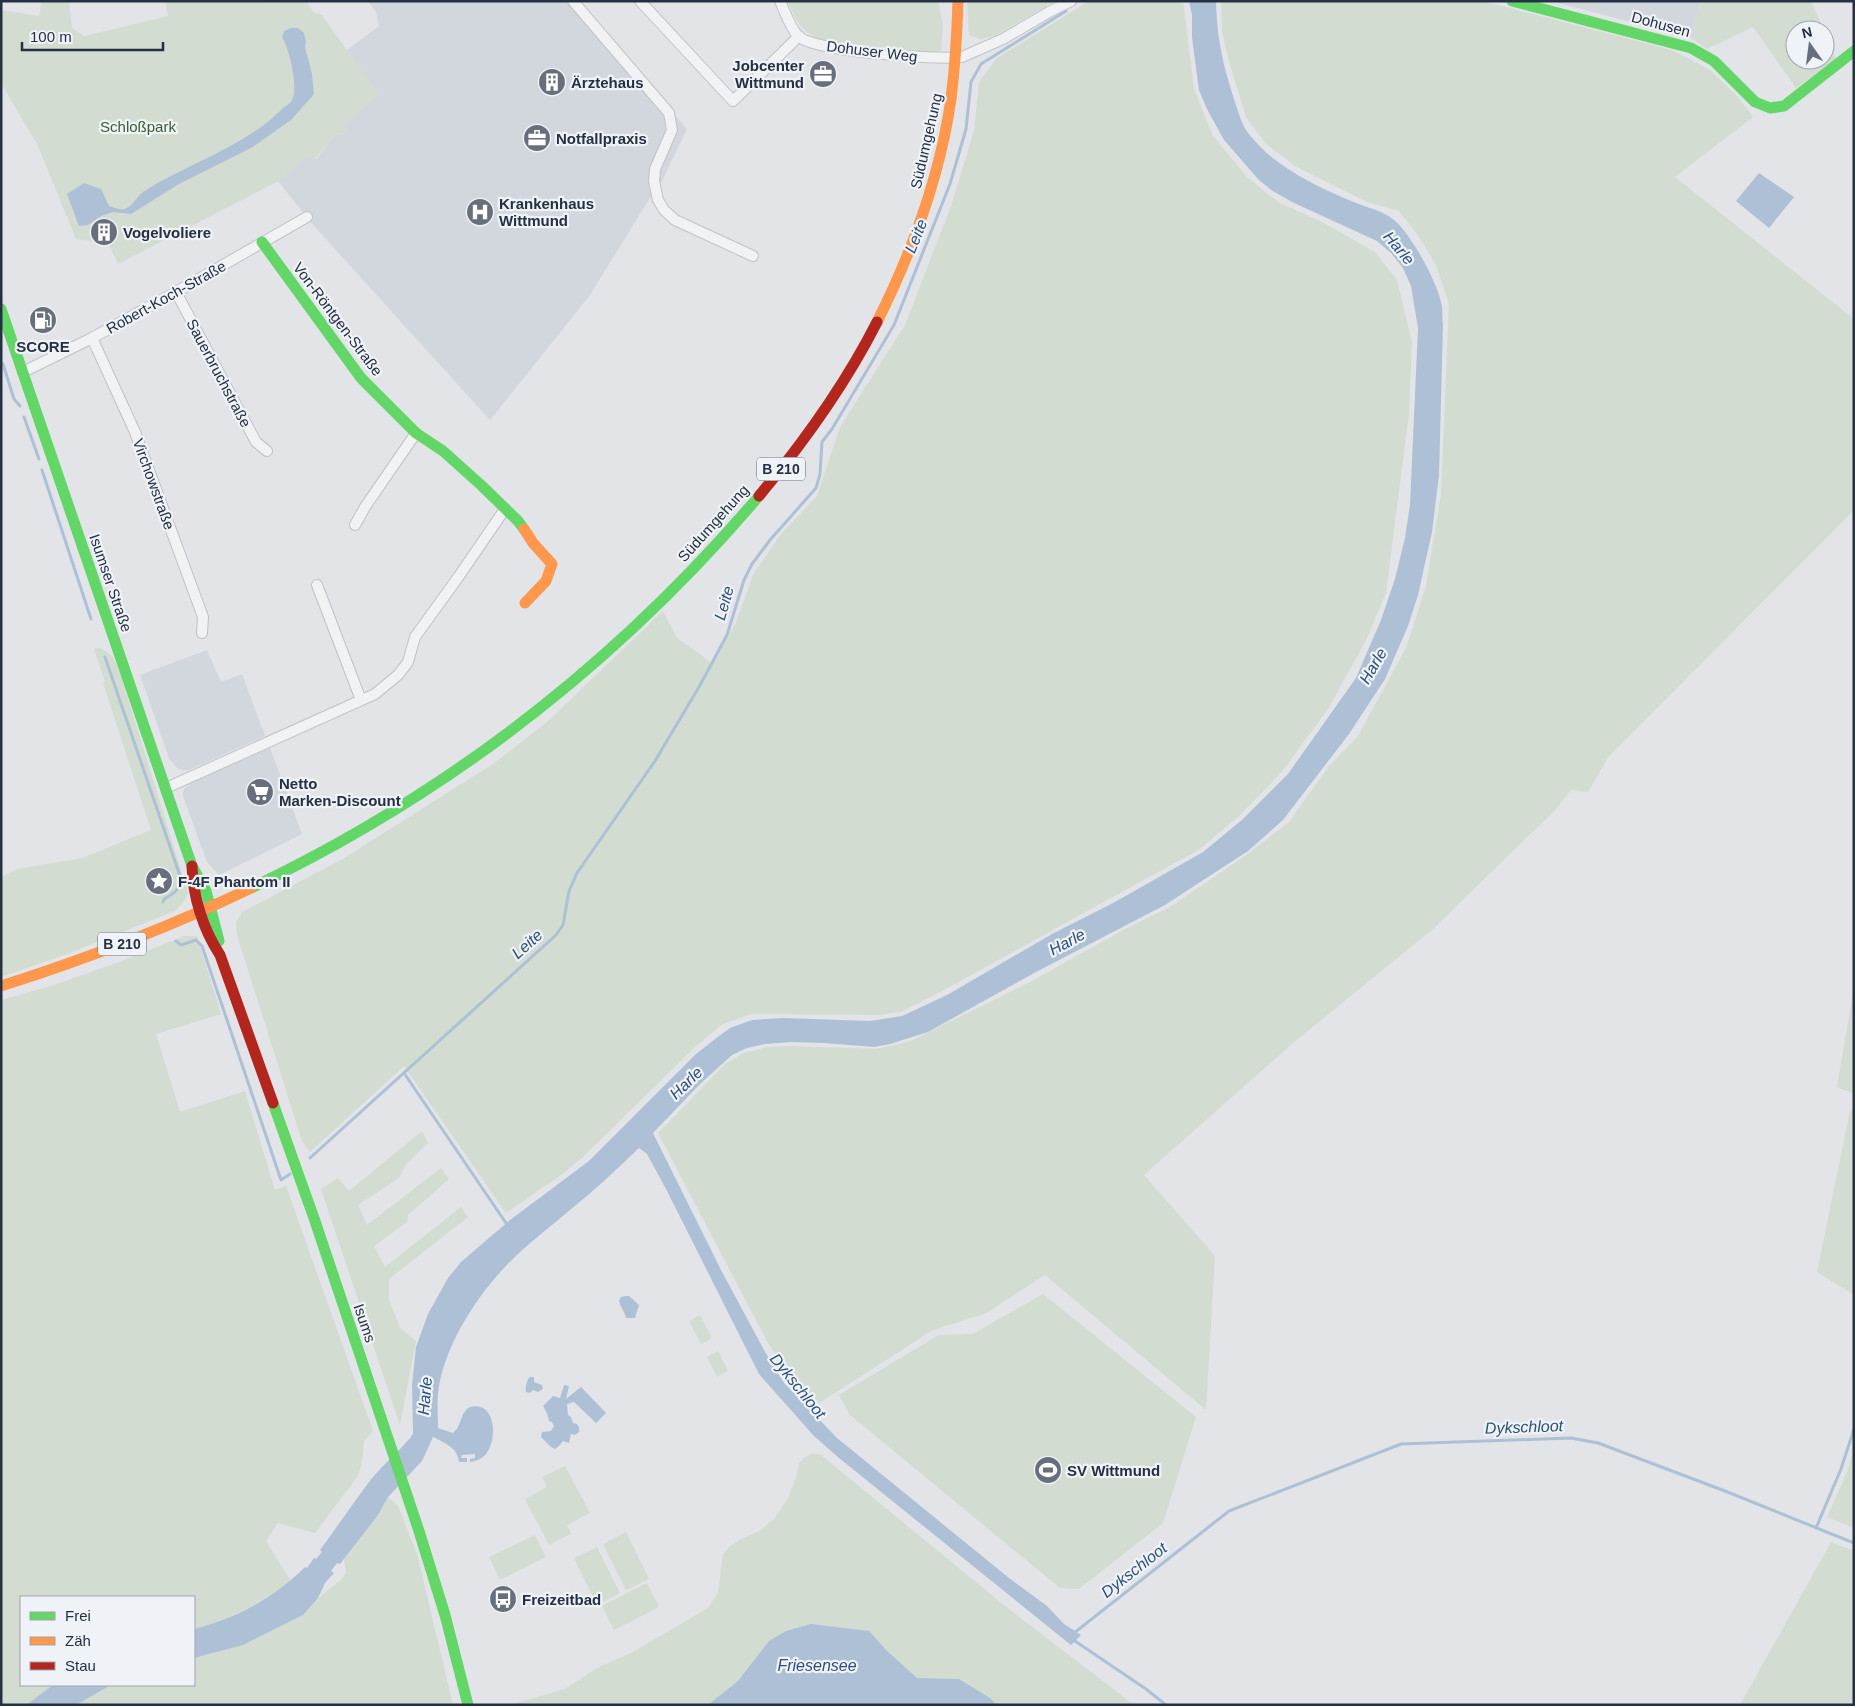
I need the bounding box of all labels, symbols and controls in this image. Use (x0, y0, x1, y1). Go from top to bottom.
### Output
street label: Dohusen (1630, 8, 1692, 40)
scale bar (22, 20, 164, 52)
north arrow (1785, 20, 1835, 70)
text: N (1800, 23, 1814, 41)
text: 100 m (30, 28, 72, 45)
street label: Dohuser Weg (826, 37, 918, 65)
place label: Jobcenter Wittmund (732, 57, 804, 91)
office icon: Jobcenter Wittmund (808, 59, 838, 89)
building icon: Ärztehaus (537, 67, 567, 97)
place label: Ärztehaus (571, 74, 644, 91)
street label: Südumgehung (907, 92, 945, 190)
park label: Schloßpark (100, 118, 176, 135)
office icon: Notfallpraxis (522, 123, 552, 153)
place label: Notfallpraxis (556, 130, 647, 147)
place label: Krankenhaus Wittmund (499, 195, 594, 229)
hospital icon: Krankenhaus Wittmund (465, 197, 495, 227)
building icon: Vogelvoliere (89, 217, 119, 247)
water label: Leite (902, 217, 930, 255)
place label: Vogelvoliere (123, 224, 211, 241)
water label: Harle (1380, 228, 1418, 268)
street label: Robert-Koch-Straße (103, 257, 229, 337)
street label: Von-Röntgen-Straße (290, 259, 386, 379)
fuel station icon: SCORE (28, 305, 58, 335)
street label: Sauerbruchstraße (183, 316, 255, 430)
place label: SCORE (16, 338, 70, 355)
street label: Virchowstraße (130, 436, 178, 532)
road number: B 210 (757, 458, 805, 480)
street label: Südumgehung (674, 481, 752, 565)
street label: Isumser Straße (86, 532, 136, 634)
water label: Leite (711, 584, 737, 622)
water label: Harle (1356, 645, 1390, 687)
place label: Netto Marken-Discount (279, 775, 401, 809)
supermarket icon: Netto Marken-Discount (245, 777, 275, 807)
place icon: F-4F Phantom II (144, 866, 174, 896)
place label: F-4F Phantom II (178, 873, 291, 890)
water label: Harle (1046, 925, 1088, 958)
water label: Leite (508, 926, 546, 962)
road number: B 210 (98, 932, 146, 956)
water label: Harle (666, 1064, 706, 1102)
street label: Isums (350, 1301, 380, 1345)
water label: Dykschloot (767, 1350, 830, 1422)
water label: Harle (415, 1376, 435, 1416)
water label: Dykschloot (1485, 1417, 1564, 1437)
sports icon: SV Wittmund (1033, 1455, 1063, 1485)
place label: SV Wittmund (1067, 1462, 1160, 1479)
water label: Dykschloot (1098, 1539, 1171, 1601)
bus stop icon: Freizeitbad (488, 1584, 518, 1614)
place label: Freizeitbad (522, 1591, 601, 1608)
legend (20, 1596, 195, 1686)
text: Frei (65, 1607, 91, 1624)
text: Zäh (65, 1632, 91, 1649)
text: Stau (65, 1657, 96, 1674)
water label: Friesensee (777, 1657, 857, 1674)

